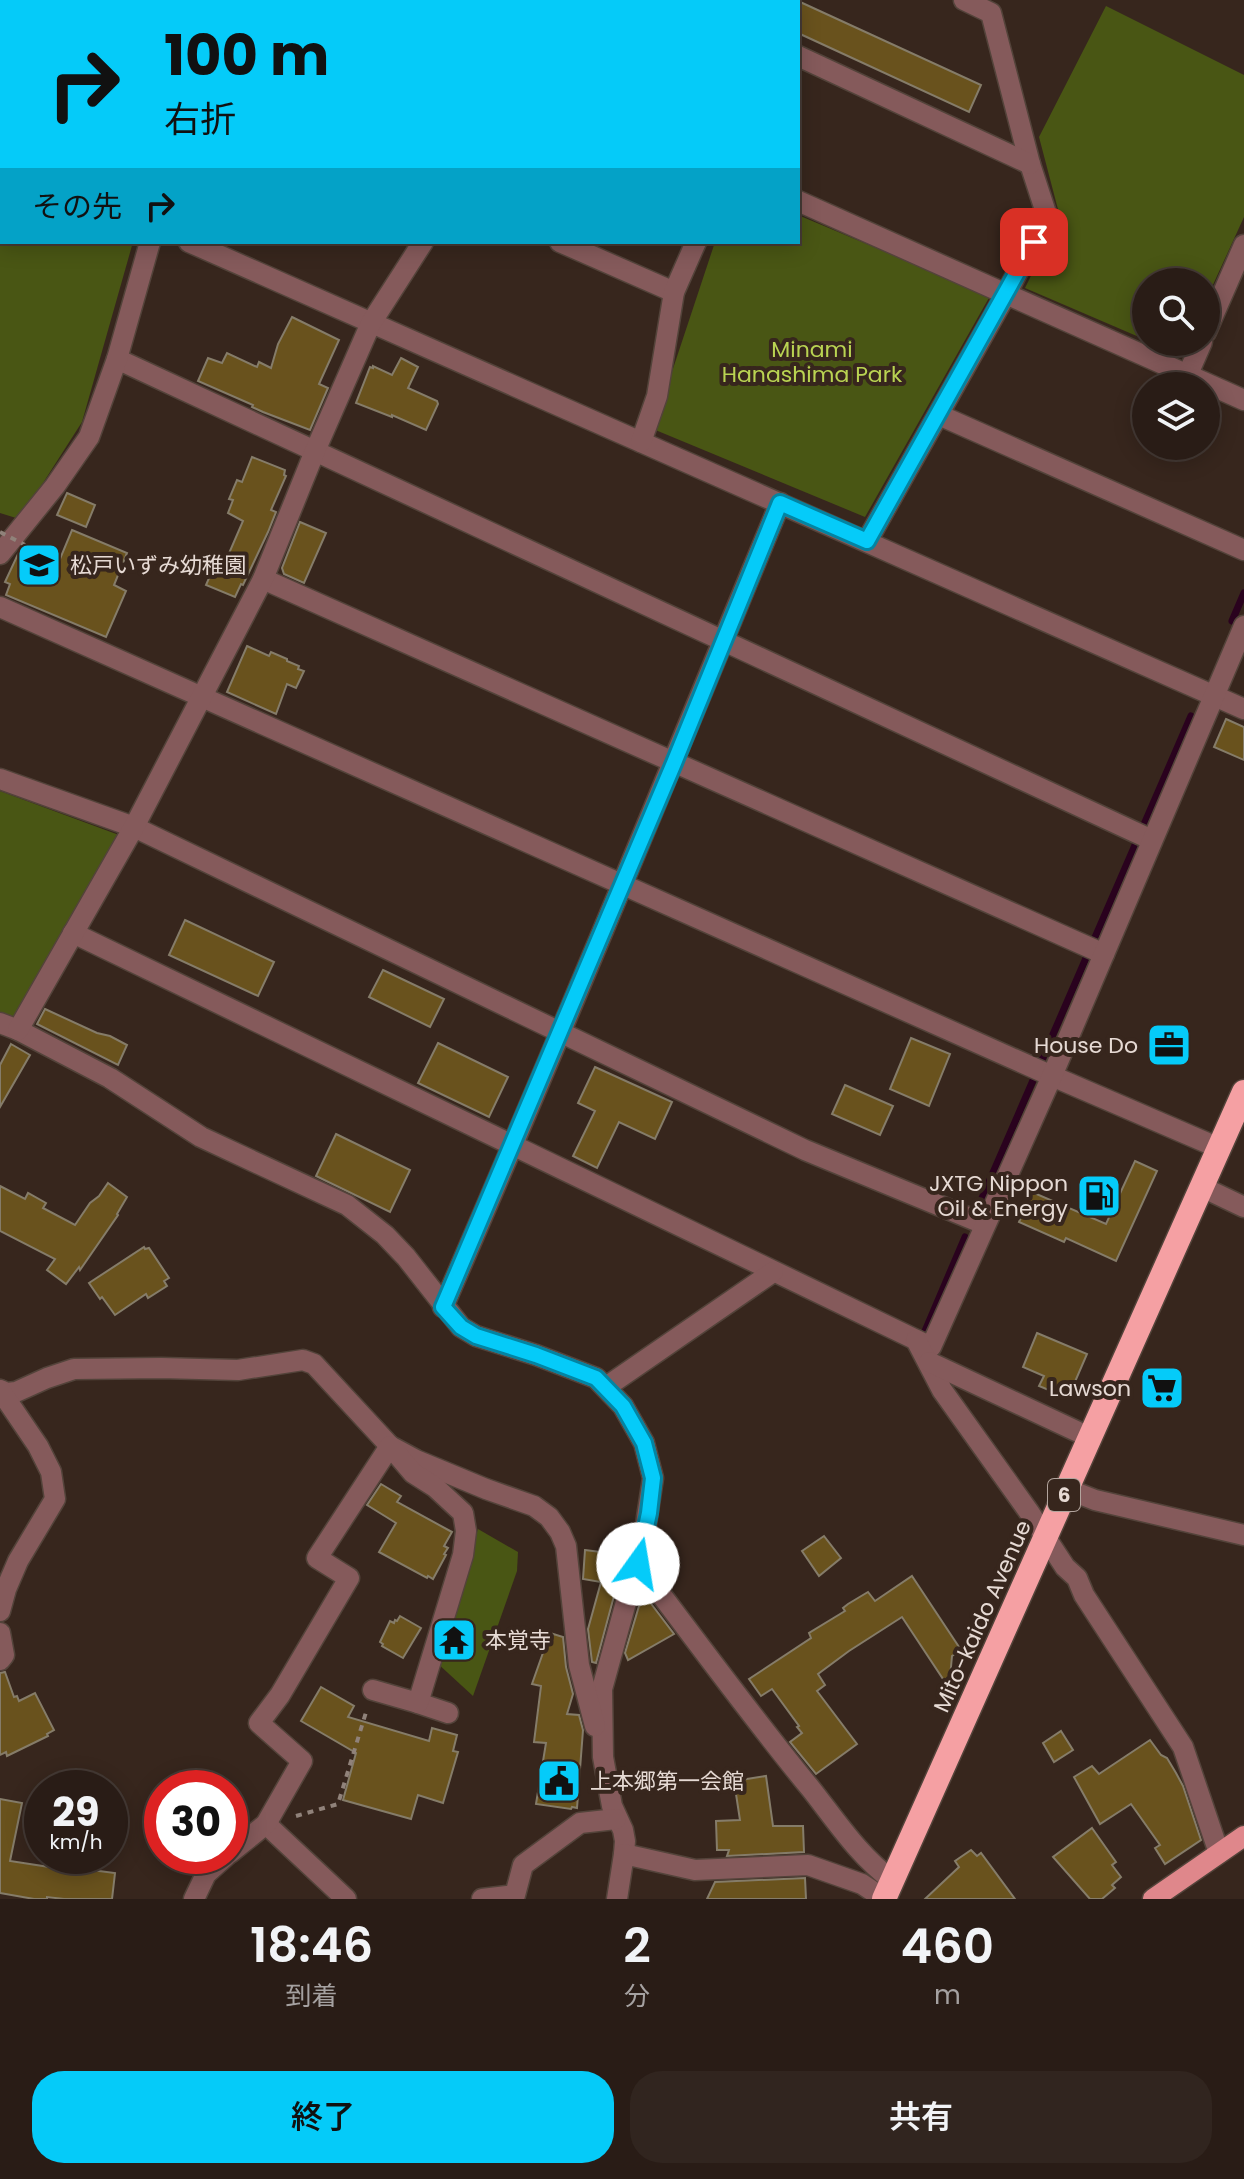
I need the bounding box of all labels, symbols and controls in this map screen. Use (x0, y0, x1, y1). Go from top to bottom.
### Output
text: 100 m (164, 16, 329, 95)
icon: right (32, 32, 136, 136)
text: 右折 (164, 94, 236, 145)
icon: right (138, 184, 182, 228)
text: その先 (32, 185, 122, 228)
pin (1000, 208, 1068, 276)
icon: arrive (1012, 220, 1056, 264)
map controls (1132, 268, 1220, 460)
button: search (1132, 268, 1220, 356)
park label: Minami Hanashima Park (722, 334, 903, 390)
button: layers (1132, 372, 1220, 460)
school or university icon: 松戸いずみ幼稚園 (15, 541, 63, 589)
place label: 松戸いずみ幼稚園 (70, 550, 246, 581)
office icon: House Do (1145, 1021, 1193, 1069)
place label: House Do (1034, 1030, 1138, 1061)
place label: JXTG Nippon Oil & Energy (929, 1168, 1069, 1224)
fuel station icon: JXTG Nippon Oil & Energy (1075, 1172, 1123, 1220)
supermarket icon: Lawson (1138, 1364, 1186, 1412)
place label: Lawson (1049, 1373, 1131, 1404)
road number: 6 (1048, 1479, 1080, 1511)
street label: Mito-kaido Avenue (926, 1515, 1039, 1717)
position arrow (596, 1522, 680, 1606)
temple icon: 本覚寺 (430, 1616, 478, 1664)
place label: 本覚寺 (485, 1625, 551, 1656)
public building icon: 上本郷第一会館 (535, 1757, 583, 1805)
place label: 上本郷第一会館 (590, 1766, 744, 1797)
speed limit sign: 30 (144, 1770, 248, 1874)
text: 29 (52, 1784, 100, 1840)
text: km/h (49, 1828, 103, 1856)
text: 18:46 (250, 1912, 373, 1979)
text: 2 (623, 1912, 651, 1979)
text: 460 (901, 1913, 994, 1980)
text: m (934, 1977, 961, 2013)
text: 到着 (286, 1978, 338, 2014)
text: 分 (624, 1978, 650, 2014)
button: 終了 (32, 2071, 614, 2163)
button: 共有 (630, 2071, 1212, 2163)

